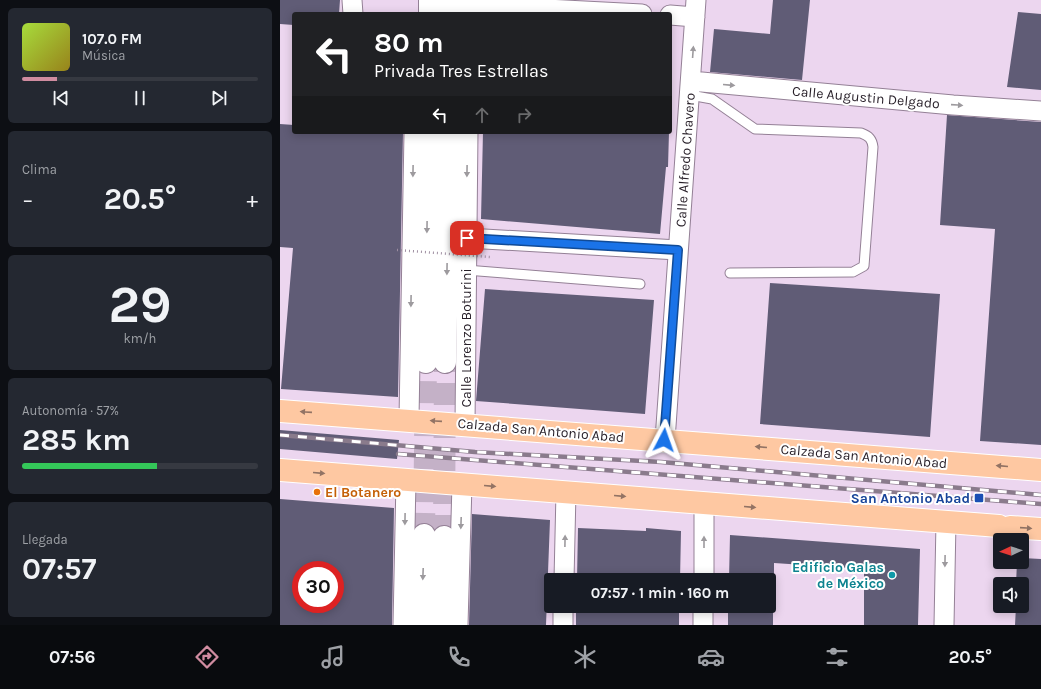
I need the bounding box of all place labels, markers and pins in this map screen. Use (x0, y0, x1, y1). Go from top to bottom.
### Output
pin (450, 221, 484, 255)
place label: El Botanero (325, 484, 401, 501)
marker: El Botanero (312, 487, 322, 497)
place label: San Antonio Abad (851, 490, 970, 507)
marker: San Antonio Abad (973, 492, 985, 504)
place label: Edificio Galas de México (792, 559, 884, 592)
marker: Edificio Galas de México (887, 570, 897, 580)

